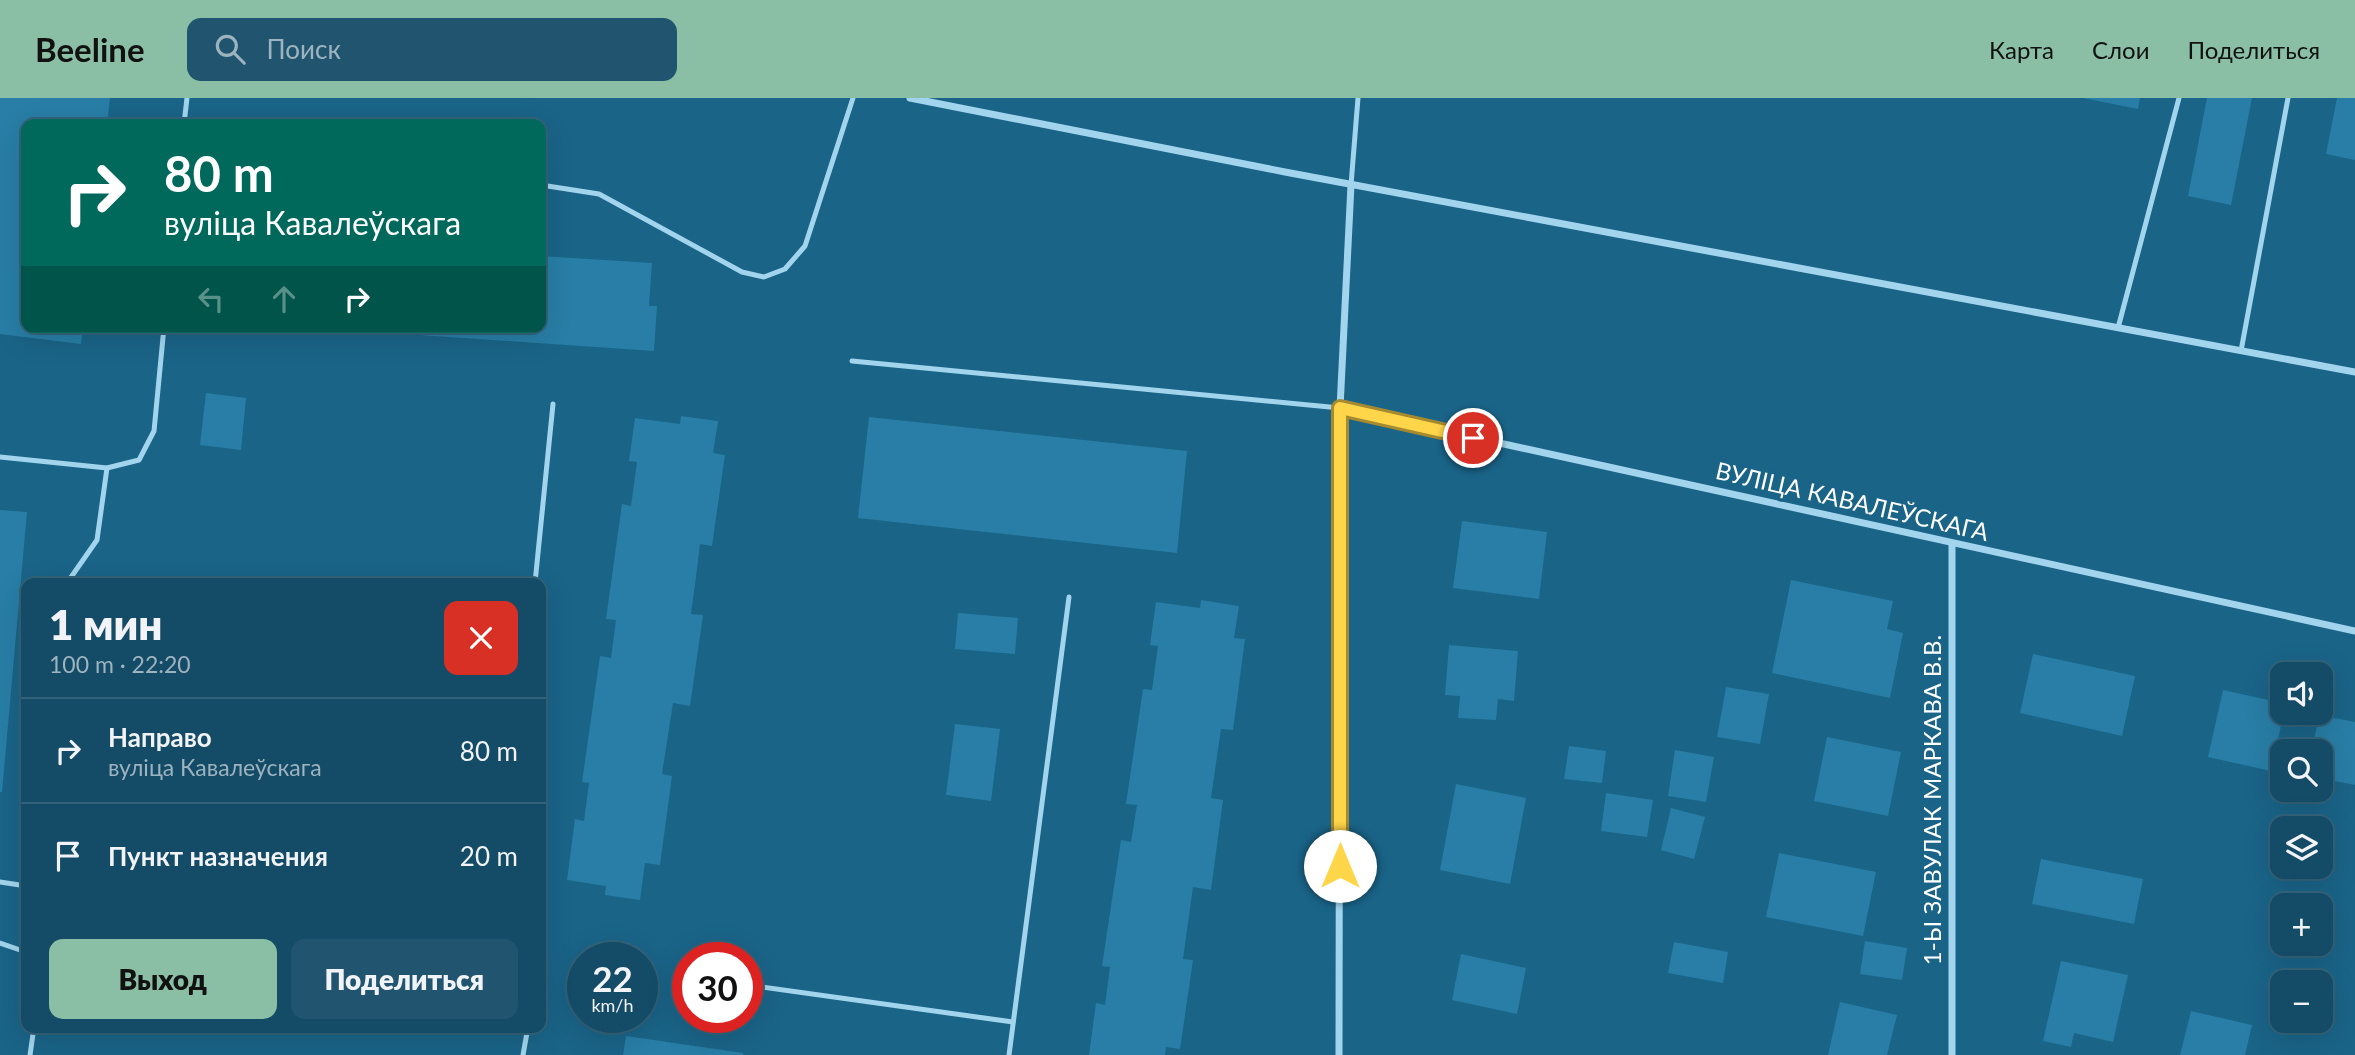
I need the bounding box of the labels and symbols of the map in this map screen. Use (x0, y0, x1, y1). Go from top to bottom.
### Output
pin (1443, 408, 1503, 468)
street label: ВУЛІЦА КАВАЛЕЎСКАГА (1713, 455, 1992, 546)
street label: 1-Ы ЗАВУЛАК МАРКАВА В.В. (1917, 635, 1946, 965)
position arrow (1303, 829, 1377, 903)
speed limit sign: 30 (672, 942, 763, 1033)

